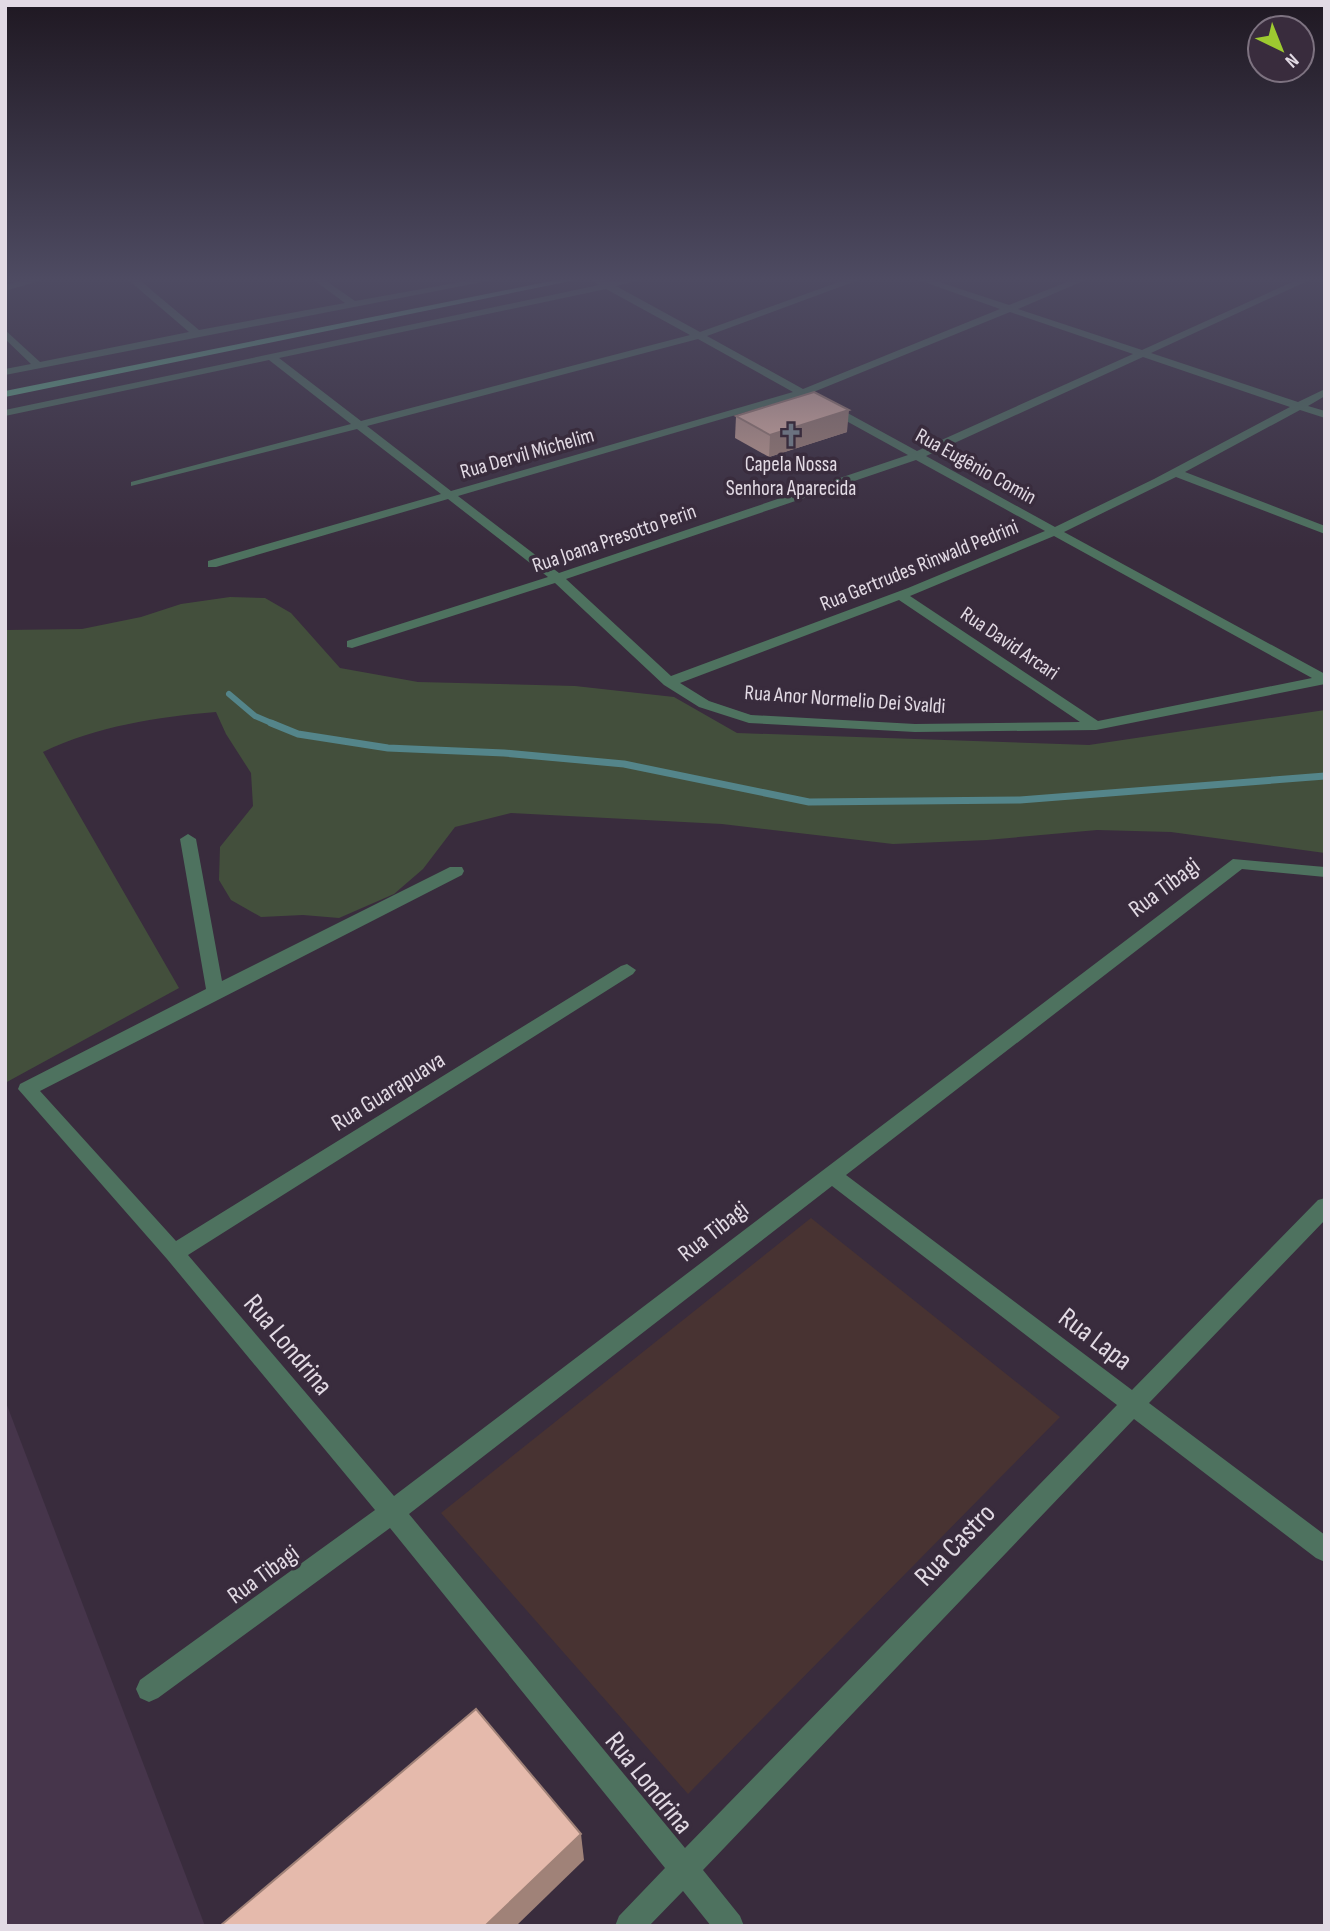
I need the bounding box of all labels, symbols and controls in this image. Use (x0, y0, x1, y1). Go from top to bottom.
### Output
north arrow (1246, 14, 1316, 84)
text: N (1280, 48, 1303, 72)
church icon: Capela Nossa Senhora Aparecida (777, 421, 805, 449)
street label: Rua Dervil Michelim (457, 422, 597, 485)
street label: Rua Eugênio Comin (911, 423, 1040, 510)
place label: Capela Nossa Senhora Aparecida (726, 452, 856, 501)
street label: Rua Joana Presotto Perin (529, 499, 699, 578)
street label: Rua Gertrudes Rinwald Pedrini (816, 514, 1022, 617)
street label: Rua David Arcari (956, 601, 1064, 685)
street label: Rua Anor Normelio Dei Svaldi (744, 680, 946, 719)
street label: Rua Tibagi (1123, 851, 1206, 924)
street label: Rua Guarapuava (326, 1045, 450, 1138)
street label: Rua Tibagi (672, 1195, 754, 1268)
street label: Rua Londrina (236, 1288, 339, 1402)
street label: Rua Lapa (1052, 1301, 1138, 1377)
street label: Rua Castro (908, 1497, 1002, 1593)
street label: Rua Tibagi (222, 1539, 305, 1610)
street label: Rua Londrina (598, 1725, 700, 1840)

